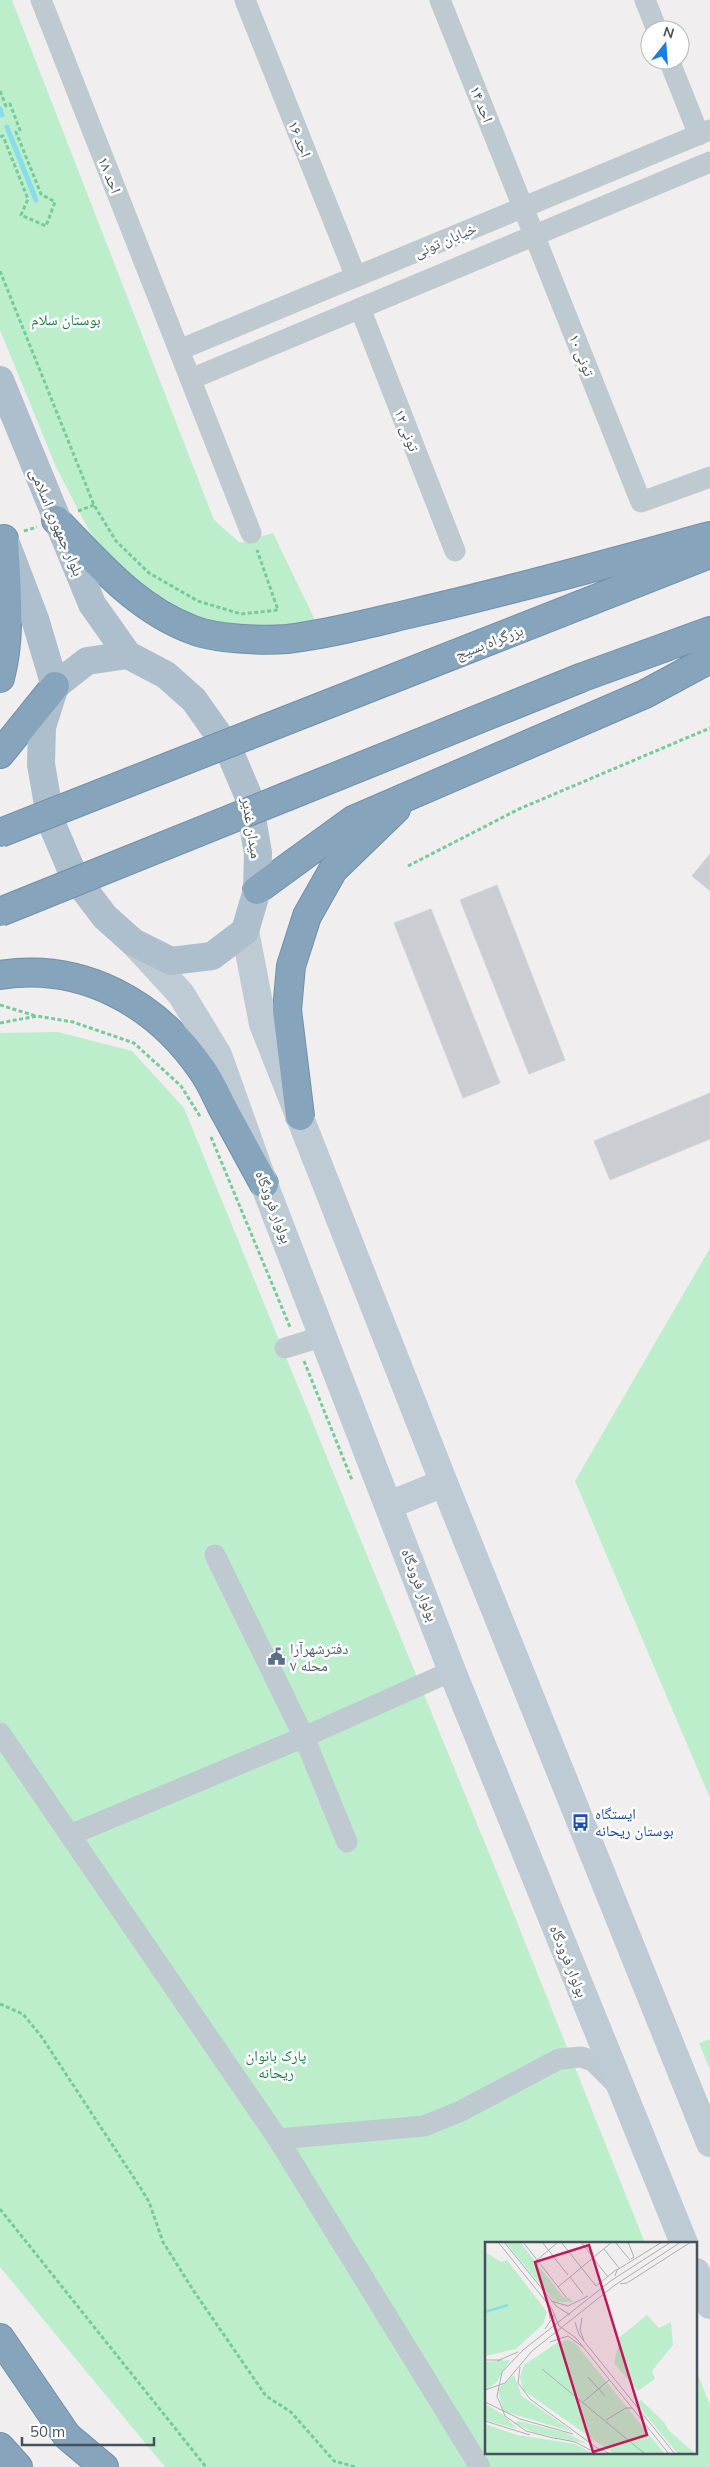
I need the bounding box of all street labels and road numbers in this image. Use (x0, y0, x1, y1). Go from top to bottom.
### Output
street label: احد ۱۴ (466, 83, 498, 125)
street label: احد ۱۶ (284, 118, 316, 160)
street label: احد ۱۸ (94, 154, 126, 196)
street label: خیابان تونی (411, 218, 480, 263)
street label: تونی ۱۰ (564, 331, 599, 380)
street label: تونی ۱۲ (389, 406, 424, 455)
street label: بلوار جمهوری اسلامی (25, 465, 88, 579)
street label: بزرگراه بسیج (452, 620, 526, 665)
street label: میدان غدیر (237, 795, 266, 860)
street label: بولوار فرودگاه (251, 1168, 297, 1246)
street label: بولوار فرودگاه (397, 1546, 443, 1624)
street label: بولوار فرودگاه (546, 1922, 592, 2000)

